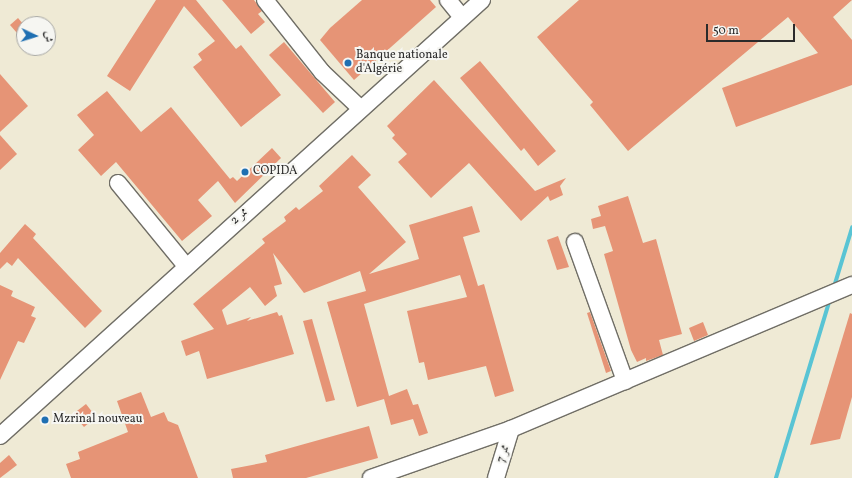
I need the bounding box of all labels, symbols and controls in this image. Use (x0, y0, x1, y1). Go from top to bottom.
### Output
north arrow (16, 16, 56, 56)
scale bar (708, 16, 797, 42)
text: 50 m (713, 23, 739, 39)
text: ش (40, 31, 55, 43)
place label: Banque nationale d'Algérie (356, 49, 448, 77)
marker: Banque nationale d'Algérie (343, 58, 353, 68)
place label: COPIDA (253, 165, 298, 179)
marker: COPIDA (240, 167, 250, 177)
street label: ممر 2 (228, 205, 252, 229)
place label: Mzrinal nouveau (53, 413, 143, 427)
marker: Mzrinal nouveau (40, 415, 50, 425)
street label: ممر 7 (495, 443, 513, 465)

